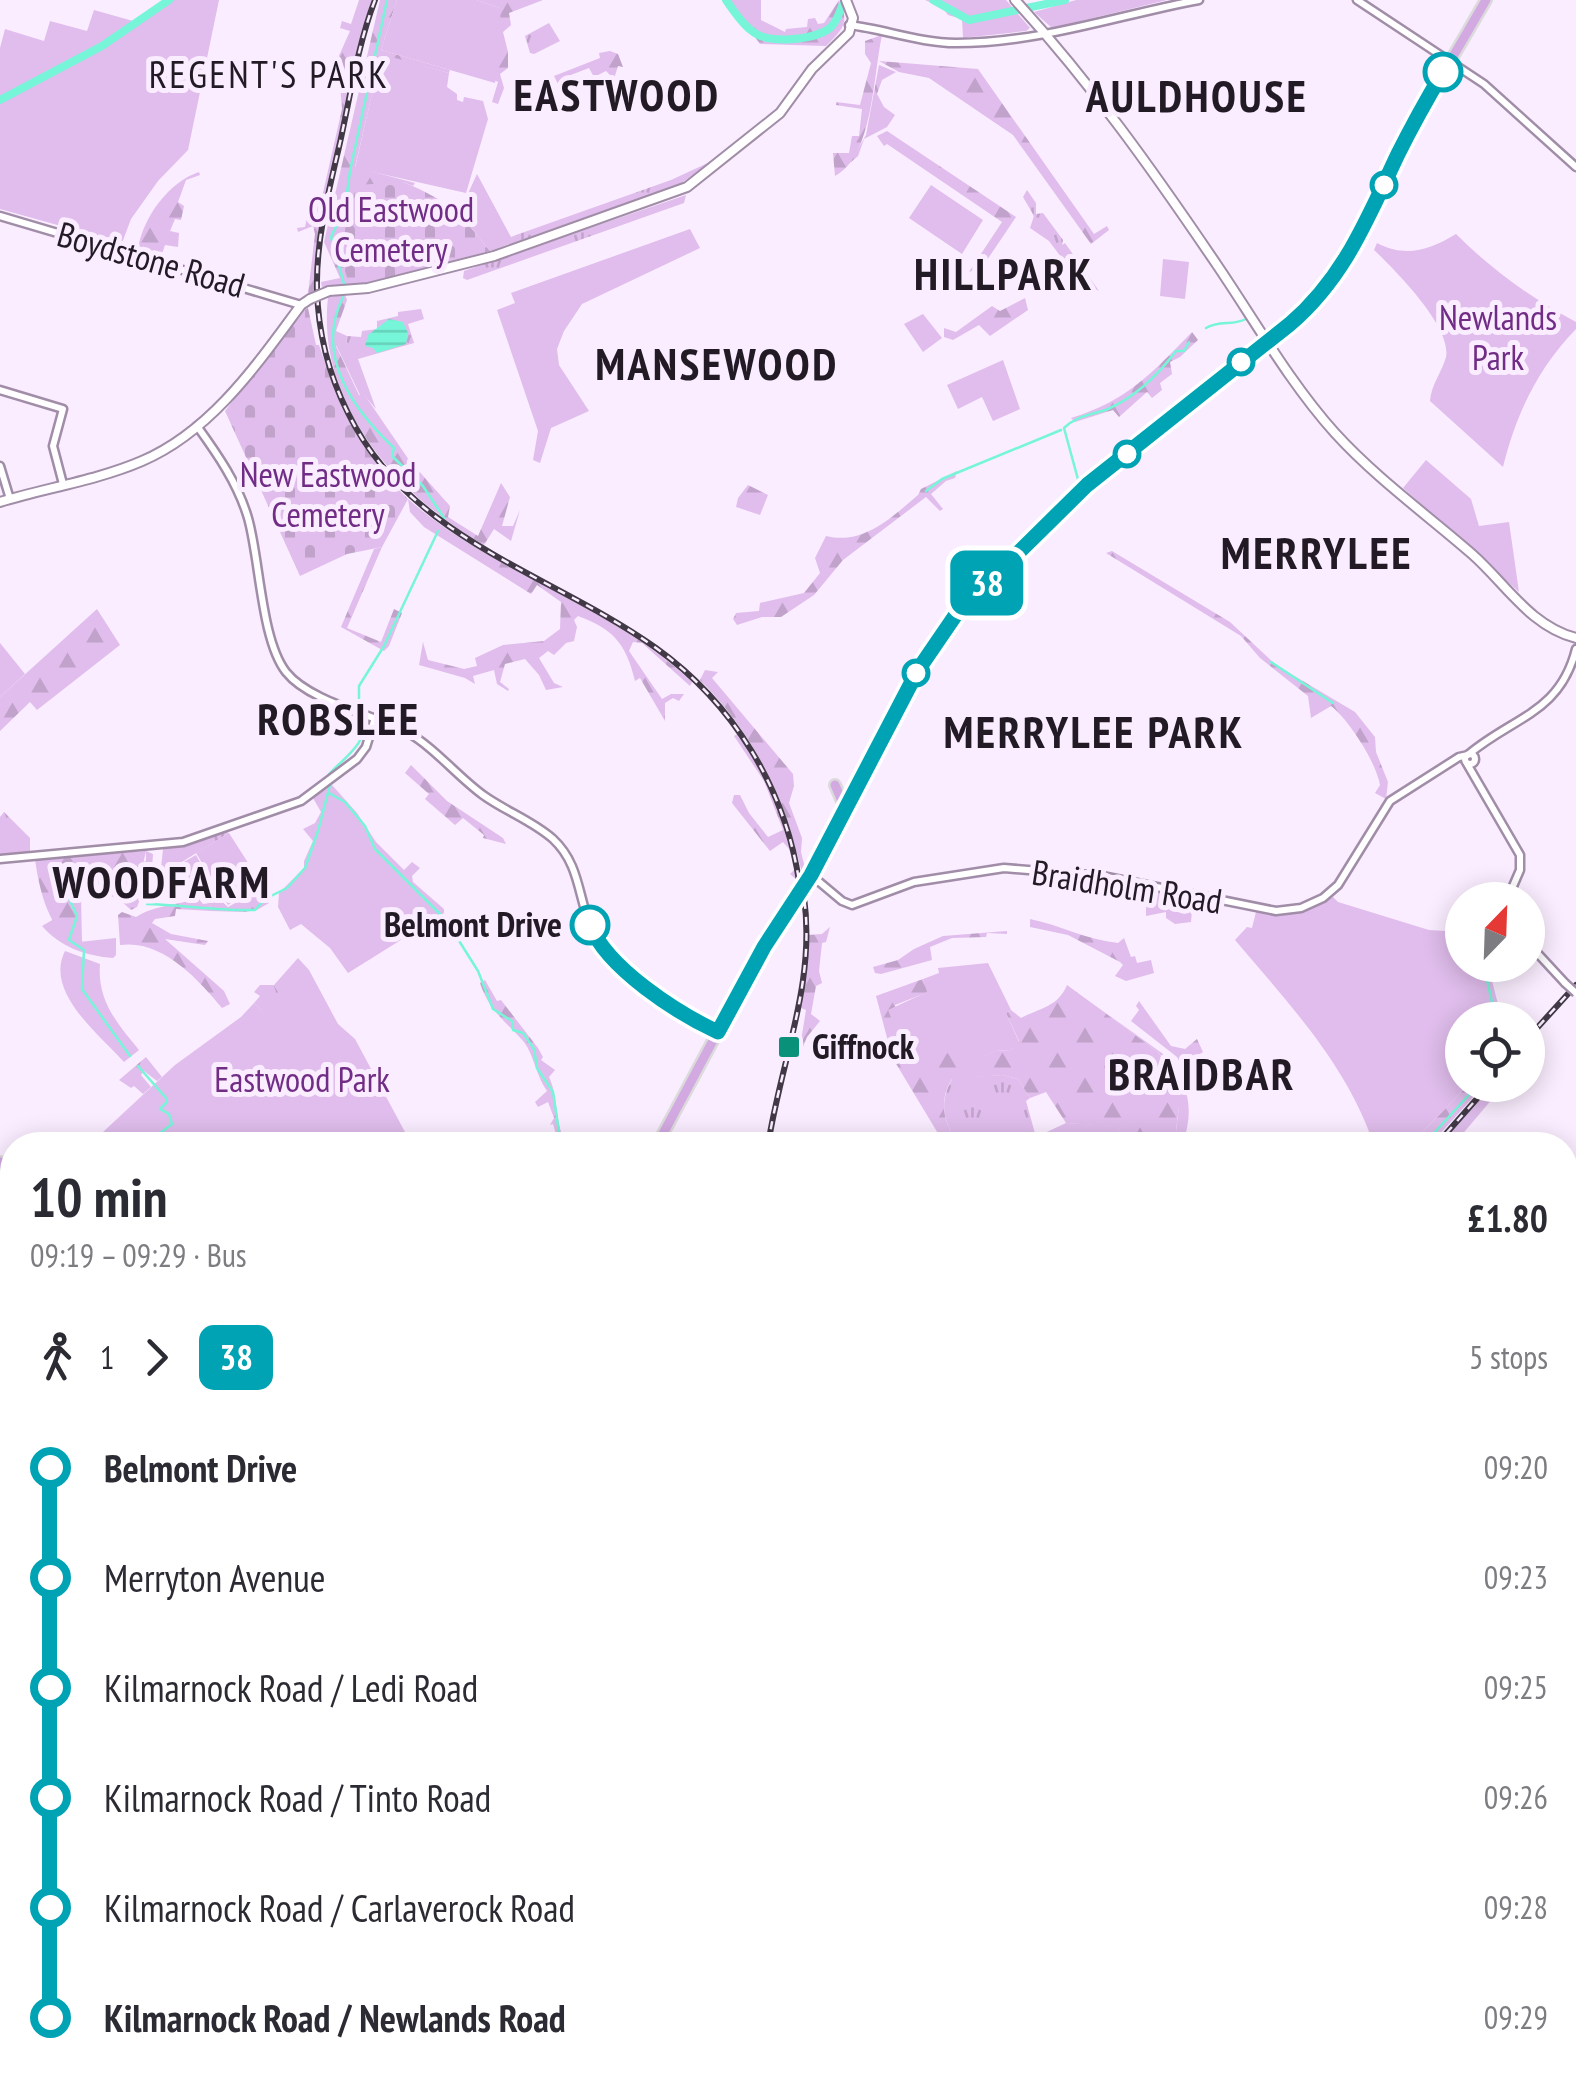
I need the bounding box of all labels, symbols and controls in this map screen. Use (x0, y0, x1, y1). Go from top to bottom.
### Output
district label: REGENT'S PARK (149, 49, 389, 98)
unlabelled marker (1424, 53, 1462, 91)
district label: EASTWOOD (514, 65, 720, 123)
district label: AULDHOUSE (1085, 66, 1308, 124)
unlabelled marker (1371, 172, 1397, 198)
park label: Old Eastwood Cemetery (308, 186, 474, 272)
street label: Boydstone Road (52, 210, 250, 308)
district label: HILLPARK (914, 244, 1094, 302)
park label: Newlands Park (1439, 294, 1557, 380)
district label: MANSEWOOD (595, 334, 839, 392)
unlabelled marker (1228, 349, 1254, 375)
unlabelled marker (1114, 441, 1140, 467)
park label: New Eastwood Cemetery (240, 451, 416, 537)
district label: MERRYLEE (1221, 523, 1413, 581)
line badge: 38 (942, 550, 1032, 616)
text: 38 (970, 560, 1004, 606)
unlabelled marker (903, 660, 929, 686)
district label: ROBSLEE (257, 689, 421, 747)
district label: MERRYLEE PARK (943, 702, 1245, 760)
street label: Braidholm Road (1029, 848, 1225, 924)
district label: WOODFARM (51, 852, 272, 910)
north arrow (1445, 882, 1545, 982)
map controls (1445, 882, 1545, 1102)
place label: Belmont Drive (384, 901, 562, 947)
marker: Belmont Drive (571, 906, 609, 944)
button: locate (1445, 1002, 1545, 1102)
place label: Giffnock (812, 1023, 915, 1069)
marker: Giffnock (776, 1034, 802, 1060)
district label: BRAIDBAR (1108, 1044, 1296, 1102)
park label: Eastwood Park (214, 1056, 390, 1102)
text: 10 min (30, 1161, 167, 1232)
text: £1.80 (1467, 1193, 1548, 1242)
text: 09:19 – 09:29 · Bus (30, 1234, 247, 1276)
icon: walk (30, 1330, 85, 1385)
icon: forward (129, 1330, 184, 1385)
text: 38 (219, 1334, 253, 1380)
text: 1 (100, 1336, 114, 1378)
text: 5 stops (1469, 1336, 1548, 1378)
text: Belmont Drive (104, 1443, 297, 1492)
text: 09:20 (1484, 1446, 1548, 1488)
text: Merryton Avenue (104, 1553, 325, 1602)
text: 09:23 (1484, 1556, 1548, 1598)
text: Kilmarnock Road / Ledi Road (104, 1663, 478, 1712)
text: 09:25 (1484, 1666, 1548, 1708)
text: Kilmarnock Road / Tinto Road (104, 1773, 491, 1822)
text: 09:26 (1484, 1776, 1548, 1818)
text: Kilmarnock Road / Carlaverock Road (104, 1883, 575, 1932)
text: 09:28 (1484, 1886, 1548, 1928)
text: Kilmarnock Road / Newlands Road (104, 1993, 566, 2042)
text: 09:29 (1484, 1996, 1548, 2038)

